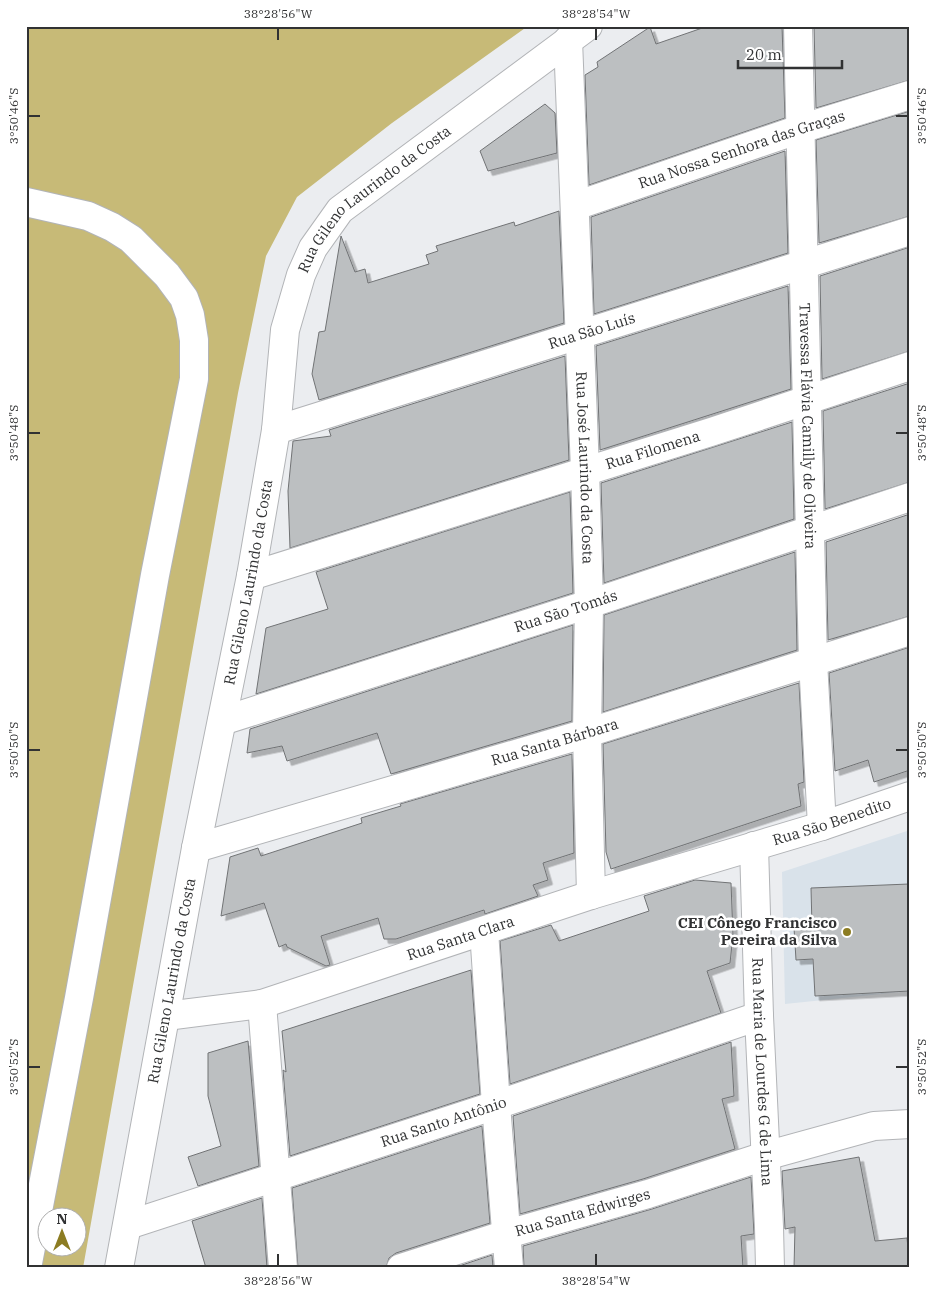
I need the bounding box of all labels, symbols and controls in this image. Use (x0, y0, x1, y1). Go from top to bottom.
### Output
text: 38°28'56"W (244, 6, 313, 21)
text: 38°28'54"W (562, 6, 631, 21)
scale bar (738, 38, 842, 70)
text: 20 m (746, 45, 782, 64)
text: 3°50'46"S (6, 88, 21, 144)
text: 3°50'46"S (914, 88, 929, 144)
street label: Rua Nossa Senhora das Graças (636, 106, 847, 193)
street label: Rua Gileno Laurindo da Costa (293, 121, 454, 276)
street label: Travessa Flávia Camilly de Oliveira (796, 303, 820, 549)
street label: Rua São Luís (546, 308, 637, 353)
street label: Rua José Laurindo da Costa (572, 371, 598, 564)
text: 3°50'48"S (6, 405, 21, 461)
text: 3°50'48"S (914, 405, 929, 461)
street label: Rua Filomena (603, 426, 702, 473)
street label: Rua Gileno Laurindo da Costa (219, 478, 276, 686)
street label: Rua São Tomás (512, 585, 620, 636)
street label: Rua Santa Bárbara (489, 714, 621, 770)
text: 3°50'50"S (6, 722, 21, 778)
text: 3°50'50"S (914, 722, 929, 778)
street label: Rua São Benedito (770, 793, 893, 849)
street label: Rua Gileno Laurindo da Costa (143, 876, 199, 1085)
street label: Rua Santa Clara (404, 911, 517, 964)
place label: CEI Cônego Francisco Pereira da Silva (678, 913, 837, 949)
marker: CEI Cônego Francisco Pereira da Silva (841, 926, 853, 938)
street label: Rua Maria de Lourdes G de Lima (748, 957, 777, 1186)
text: 3°50'52"S (6, 1039, 21, 1095)
text: 3°50'52"S (914, 1039, 929, 1095)
street label: Rua Santo Antônio (378, 1092, 509, 1151)
street label: Rua Santa Edwirges (513, 1184, 652, 1240)
north arrow (38, 1206, 88, 1256)
text: N (56, 1210, 68, 1228)
text: 38°28'56"W (244, 1273, 313, 1288)
text: 38°28'54"W (562, 1273, 631, 1288)

